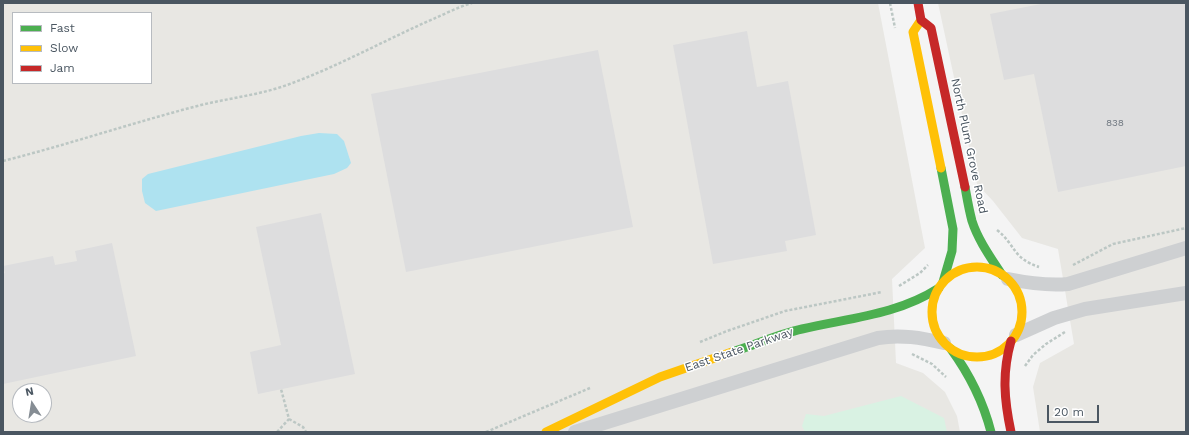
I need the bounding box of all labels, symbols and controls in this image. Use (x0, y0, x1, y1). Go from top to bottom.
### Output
legend (12, 12, 152, 84)
text: Fast (50, 21, 75, 35)
text: Slow (50, 41, 78, 55)
text: Jam (50, 61, 75, 75)
street label: North Plum Grove Road (948, 77, 990, 215)
house number: 838 (1106, 117, 1124, 129)
street label: East State Parkway (683, 325, 795, 375)
north arrow (12, 383, 52, 423)
text: N (24, 385, 35, 399)
scale bar (1049, 397, 1101, 423)
text: 20 m (1054, 405, 1084, 419)

